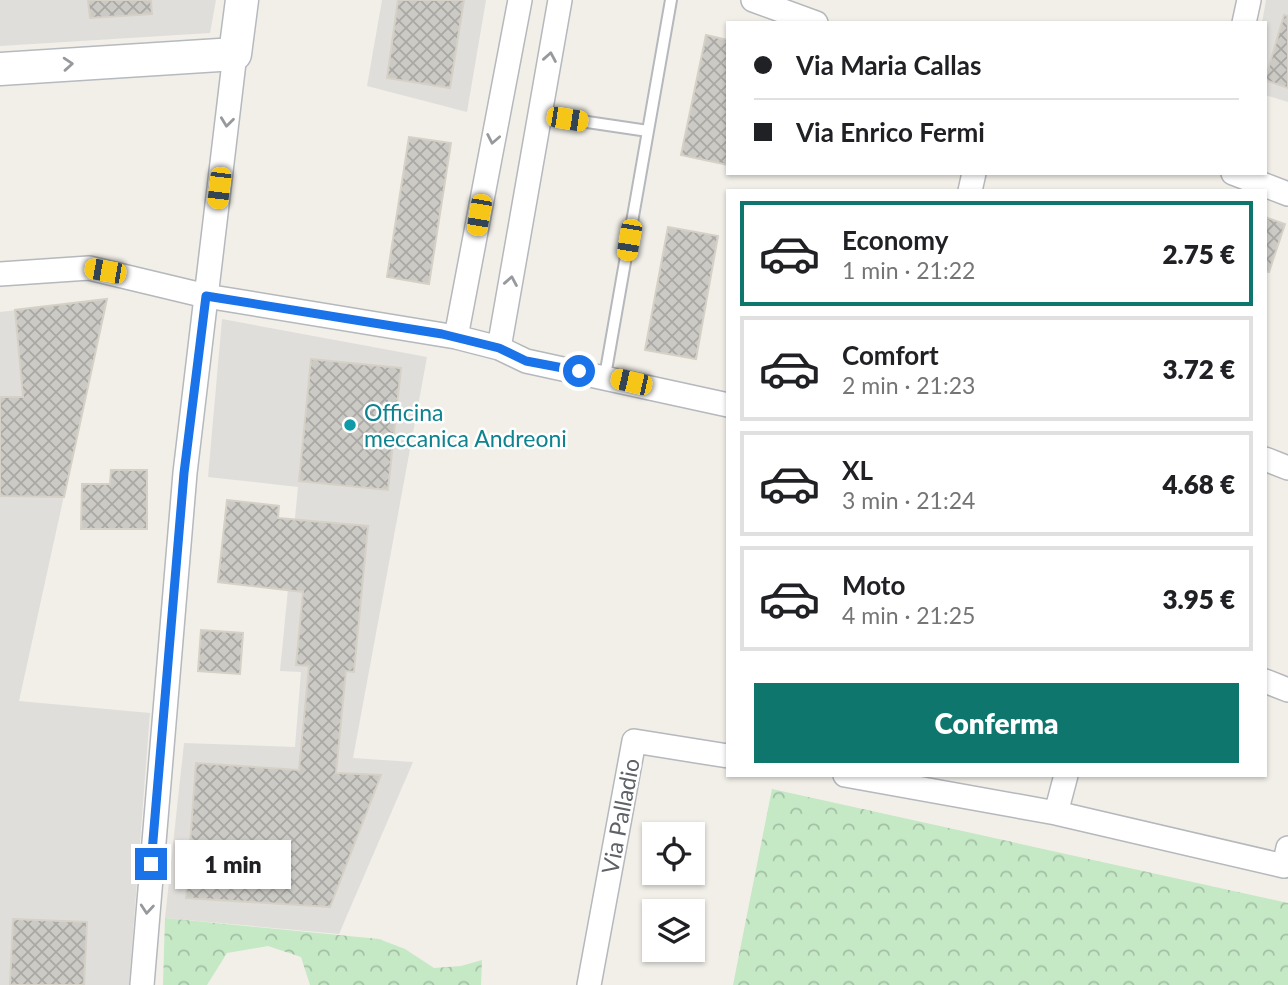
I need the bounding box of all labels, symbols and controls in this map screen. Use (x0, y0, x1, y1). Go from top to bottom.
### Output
text: Via Maria Callas (796, 49, 981, 81)
one-way arrow (541, 51, 556, 63)
one-way arrow (63, 57, 74, 72)
car (545, 105, 590, 133)
one-way arrow (220, 116, 235, 128)
text: Via Enrico Fermi (796, 116, 985, 148)
one-way arrow (487, 133, 502, 145)
car (207, 166, 232, 210)
car (466, 192, 493, 238)
car (616, 217, 643, 263)
icon: car (758, 222, 821, 285)
text: Economy (842, 224, 948, 256)
text: 2.75 € (1162, 238, 1235, 270)
text: 1 min · 21:22 (842, 256, 975, 284)
car (83, 257, 128, 285)
one-way arrow (503, 275, 518, 287)
icon: car (758, 337, 821, 400)
text: Comfort (842, 339, 939, 371)
text: 3.72 € (1162, 353, 1235, 385)
route start (563, 355, 595, 387)
car (609, 367, 654, 397)
text: 2 min · 21:23 (842, 371, 975, 399)
place label: Officina meccanica Andreoni (364, 398, 567, 452)
marker: Officina meccanica Andreoni (342, 417, 358, 433)
icon: car (758, 452, 821, 515)
text: XL (842, 454, 873, 486)
text: 4.68 € (1162, 468, 1235, 500)
text: 3 min · 21:24 (842, 486, 975, 514)
icon: car (758, 567, 821, 630)
text: Moto (842, 569, 905, 601)
text: 3.95 € (1162, 583, 1235, 615)
text: 4 min · 21:25 (842, 601, 975, 629)
button: Conferma (754, 683, 1239, 763)
street label: Via Palladio (595, 756, 645, 876)
map controls (642, 822, 705, 962)
button: locate (642, 822, 705, 885)
callout: 1 min (176, 840, 291, 888)
route end (135, 848, 167, 880)
text: 1 min (204, 850, 262, 878)
button: layers (642, 899, 705, 962)
one-way arrow (140, 904, 155, 915)

